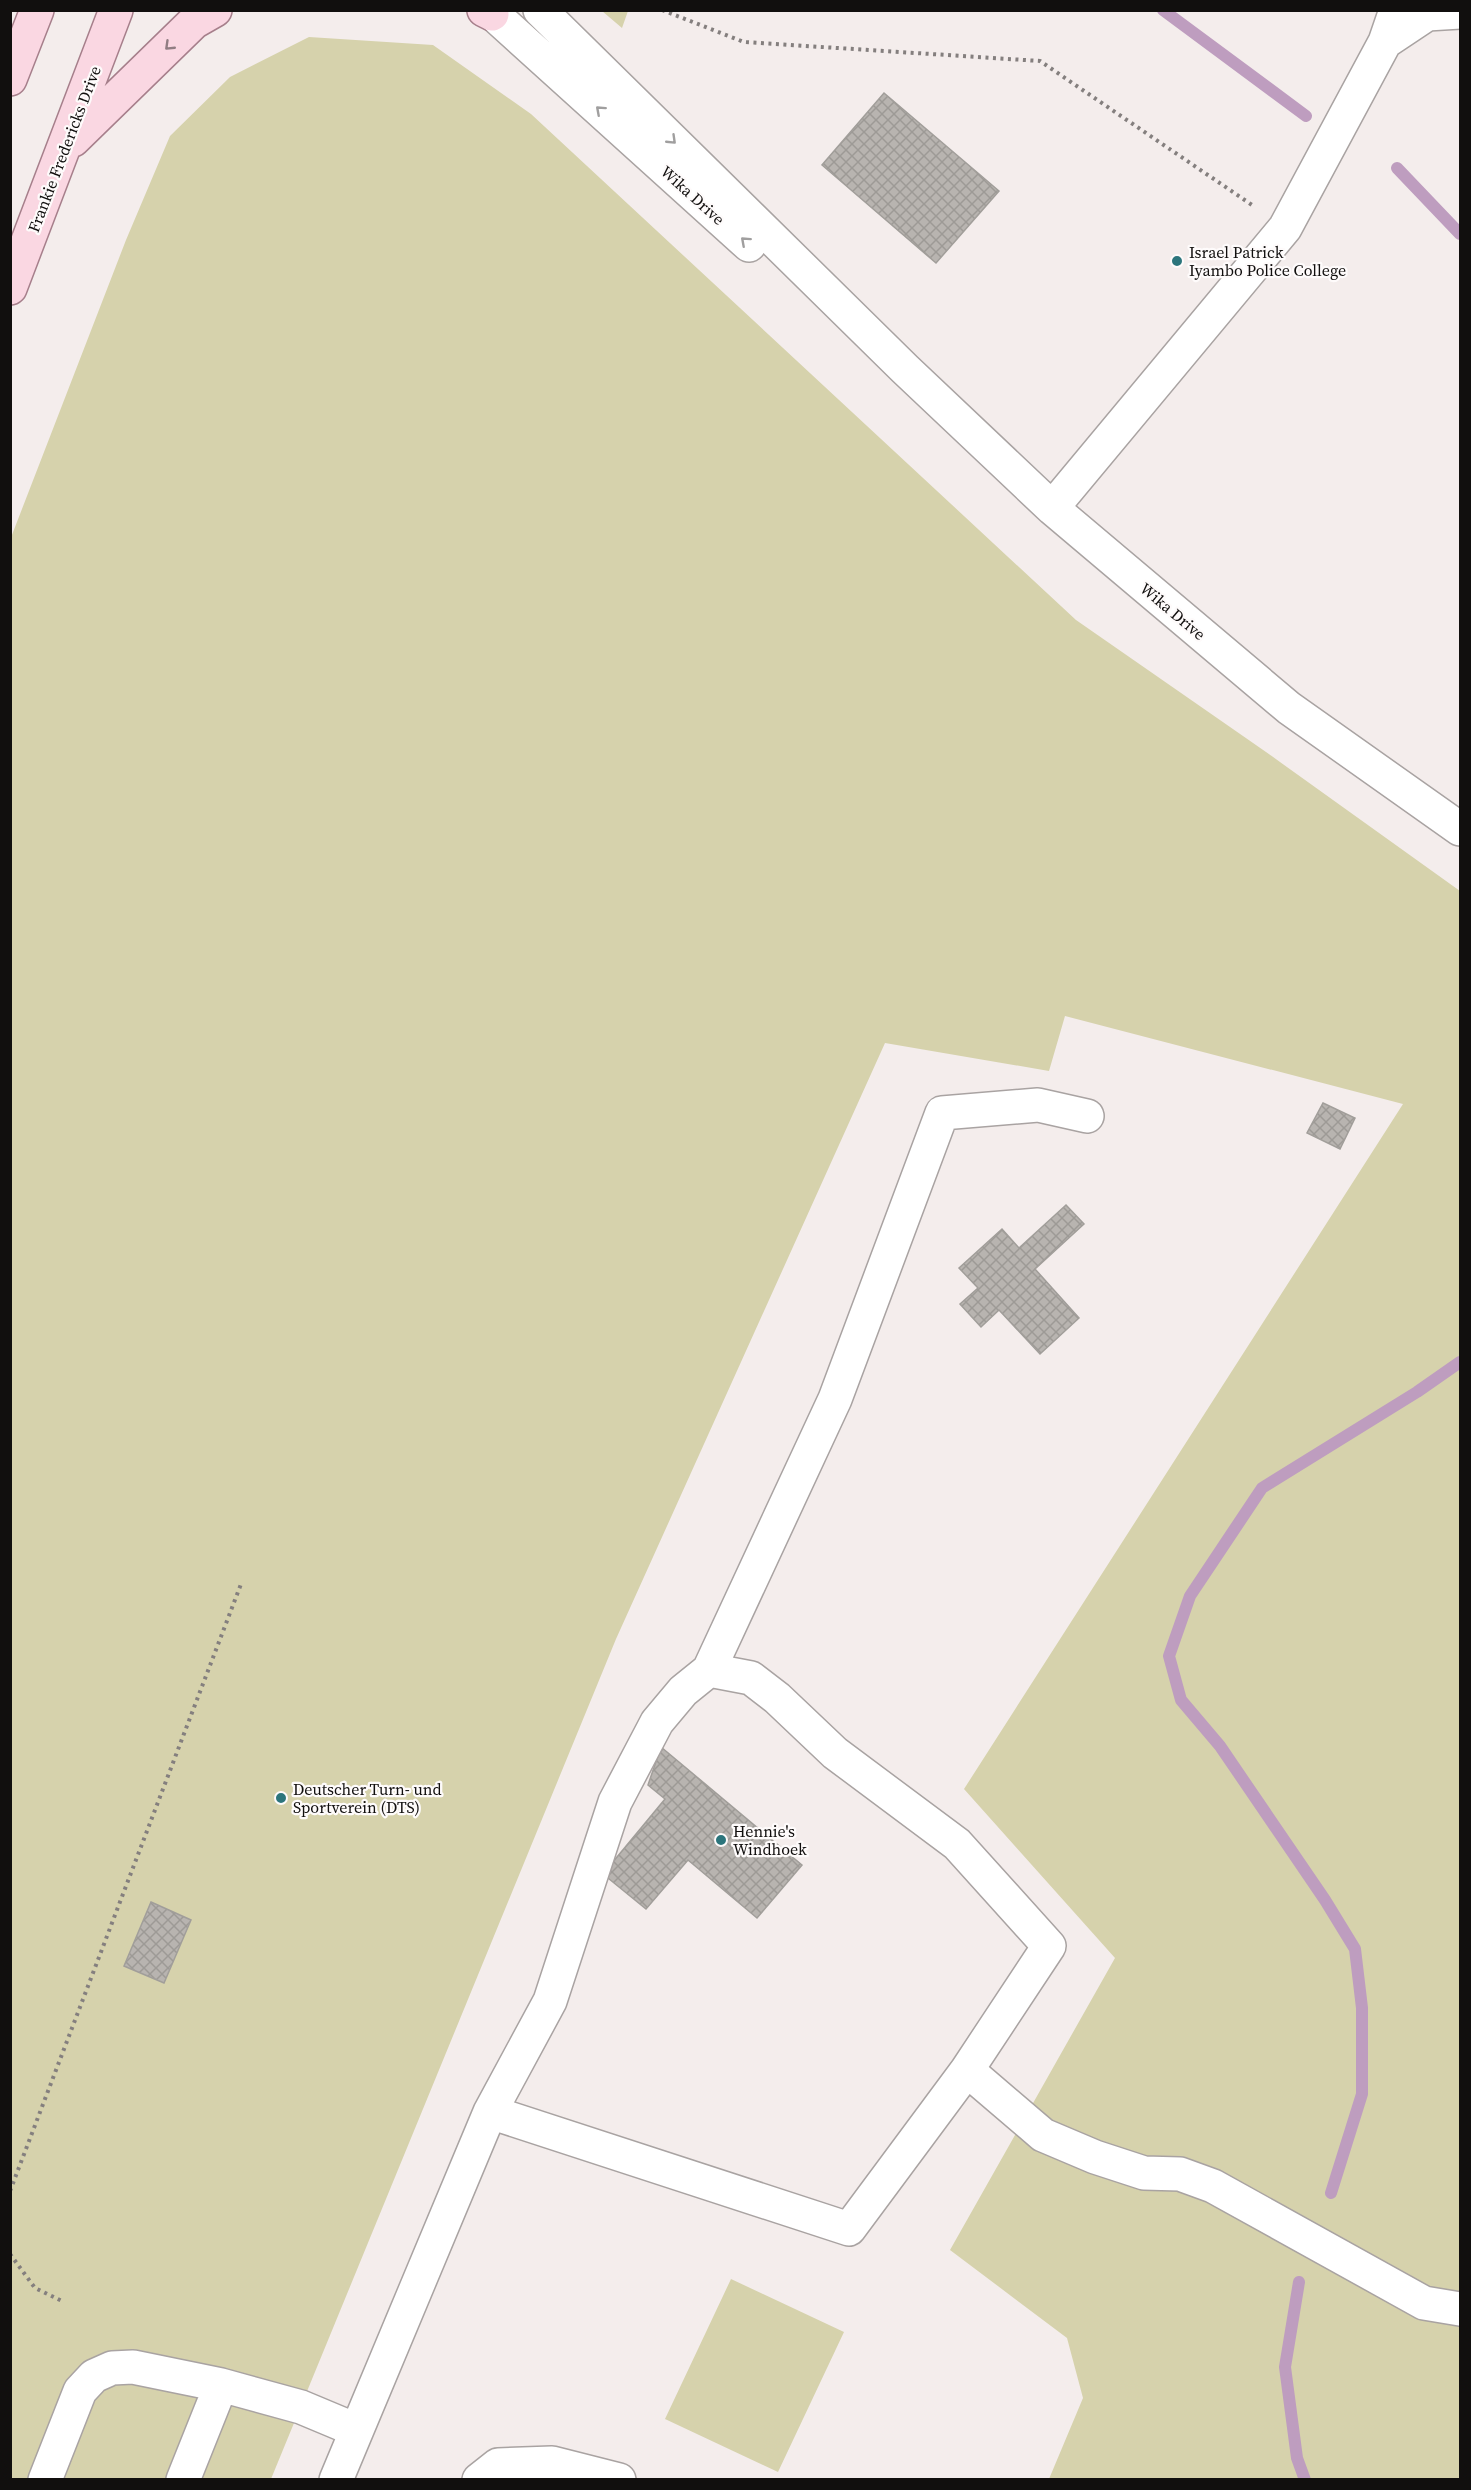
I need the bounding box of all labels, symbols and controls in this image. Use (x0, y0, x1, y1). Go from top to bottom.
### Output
one-way arrow (166, 38, 177, 49)
street label: Frankie Fredericks Drive (22, 63, 106, 235)
one-way arrow (596, 106, 607, 117)
one-way arrow (664, 132, 675, 143)
street label: Wika Drive (656, 160, 730, 230)
one-way arrow (741, 237, 751, 248)
place label: Israel Patrick Iyambo Police College (1189, 241, 1346, 281)
marker: Israel Patrick Iyambo Police College (1170, 254, 1184, 268)
street label: Wika Drive (1136, 577, 1210, 645)
place label: Deutscher Turn- und Sportverein (DTS) (293, 1778, 442, 1818)
marker: Deutscher Turn- und Sportverein (DTS) (274, 1791, 288, 1805)
place label: Hennie's Windhoek (733, 1820, 807, 1860)
marker: Hennie's Windhoek (714, 1833, 728, 1847)

